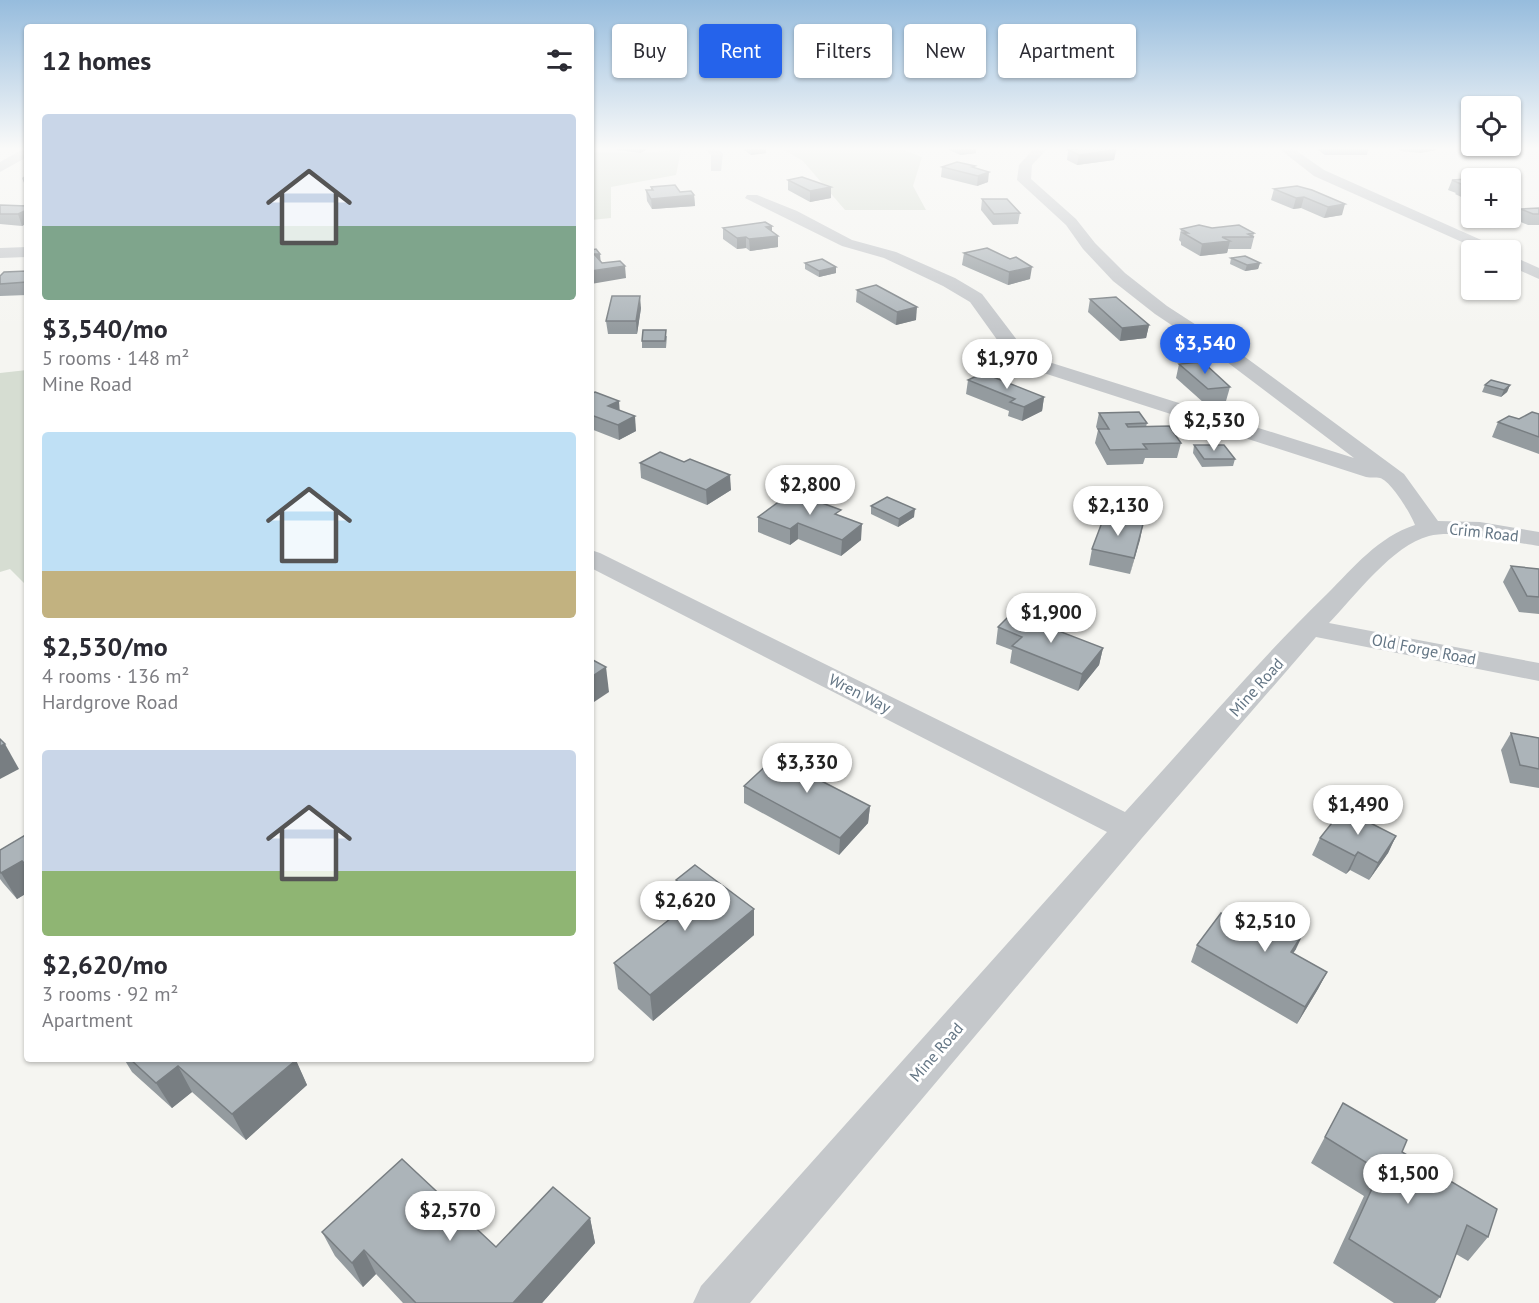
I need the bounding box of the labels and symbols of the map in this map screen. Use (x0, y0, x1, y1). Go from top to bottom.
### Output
pin: $3,540 (1156, 324, 1254, 375)
pin: $1,970 (958, 339, 1056, 390)
pin: $2,530 (1165, 401, 1263, 452)
pin: $2,800 (761, 465, 859, 516)
pin: $2,130 (1069, 486, 1167, 537)
street label: Crim Road (1448, 518, 1520, 546)
pin: $1,900 (1002, 593, 1100, 644)
street label: Old Forge Road (1370, 629, 1478, 669)
street label: Mine Road (1224, 654, 1288, 720)
street label: Wren Way (826, 669, 895, 717)
pin: $3,330 (758, 743, 856, 794)
pin: $1,490 (1309, 785, 1407, 836)
pin: $2,620 (636, 881, 734, 932)
pin: $2,510 (1216, 902, 1314, 953)
street label: Mine Road (905, 1018, 967, 1086)
pin: $1,500 (1359, 1154, 1457, 1205)
pin: $2,570 (401, 1191, 499, 1242)

